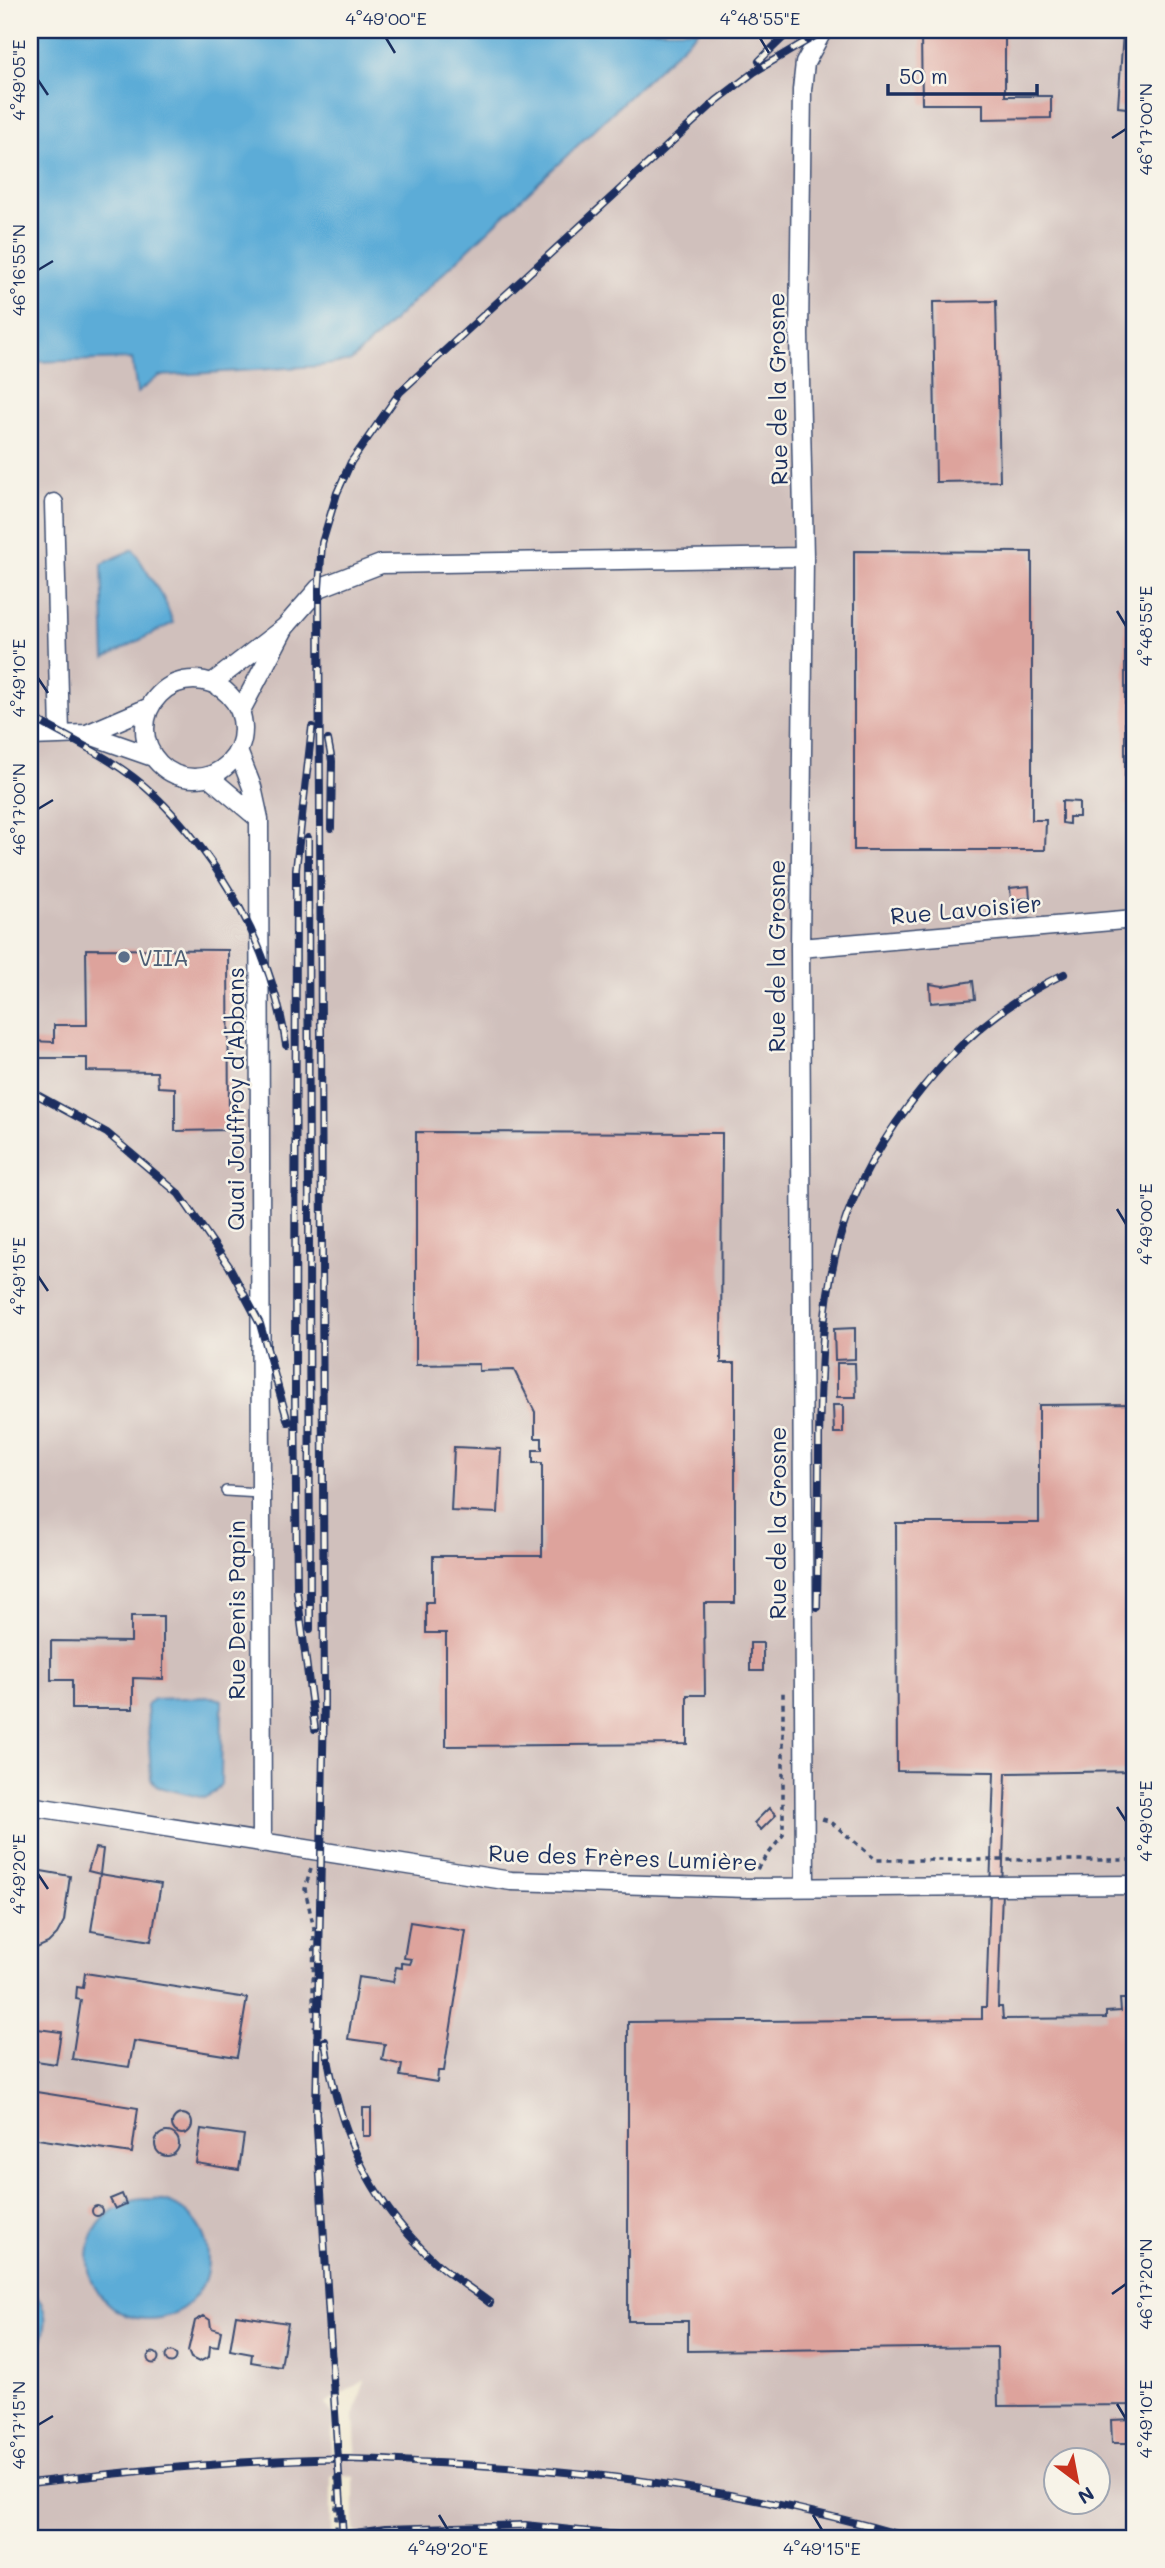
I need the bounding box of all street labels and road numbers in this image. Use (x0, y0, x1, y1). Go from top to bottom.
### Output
street label: Rue de la Grosne (760, 292, 794, 486)
street label: Rue de la Grosne (761, 860, 791, 1052)
street label: Rue Lavoisier (889, 887, 1043, 931)
street label: Quai Jouffroy d'Abbans (220, 967, 250, 1231)
street label: Rue de la Grosne (762, 1427, 792, 1619)
street label: Rue Denis Papin (221, 1520, 251, 1700)
street label: Rue des Frères Lumière (488, 1837, 758, 1877)

